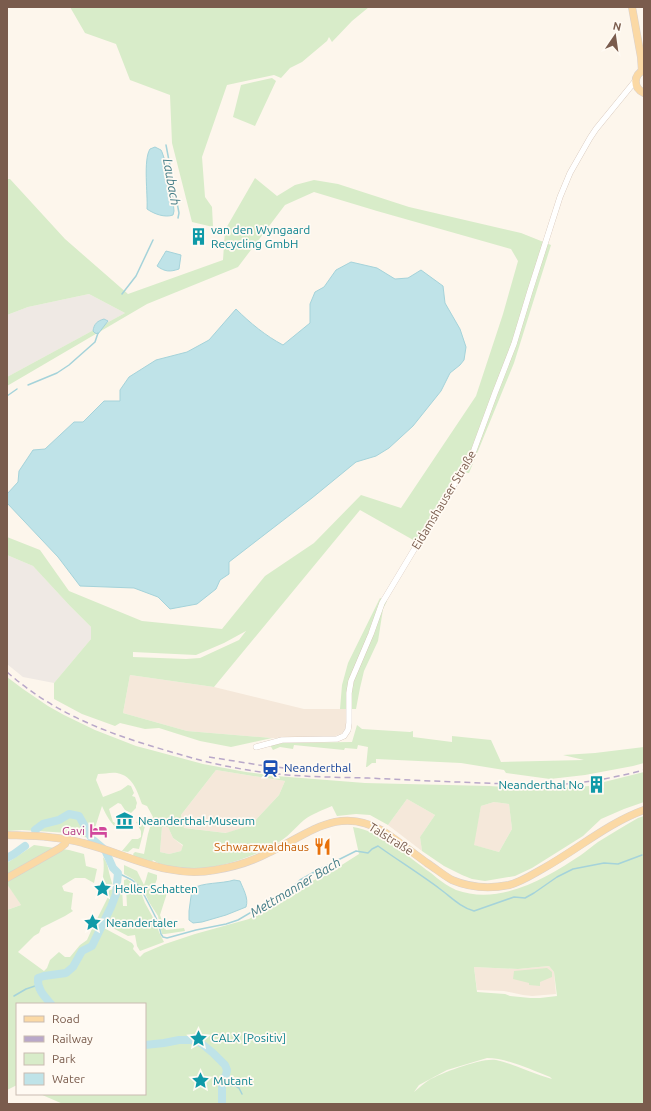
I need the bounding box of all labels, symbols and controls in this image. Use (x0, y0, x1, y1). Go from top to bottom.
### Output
north arrow (595, 16, 635, 56)
text: N (612, 19, 623, 33)
water label: Laubach (161, 158, 183, 206)
place label: van den Wyngaard Recycling GmbH (211, 223, 310, 250)
building icon: van den Wyngaard Recycling GmbH (188, 227, 208, 247)
street label: Eidamshauser Straße (409, 448, 478, 552)
station icon: Neanderthal (261, 758, 281, 778)
place label: Neanderthal (284, 761, 351, 774)
building icon: Neanderthal No (587, 775, 607, 795)
place label: Neanderthal No (498, 778, 584, 791)
museum icon: Neanderthal-Museum (115, 811, 135, 831)
place label: Neanderthal-Museum (138, 814, 255, 827)
street label: Talstraße (367, 820, 416, 857)
hotel icon: Gavi (88, 821, 108, 841)
place label: Gavi (62, 824, 85, 837)
restaurant icon: Schwarzwaldhaus (312, 837, 332, 857)
place label: Schwarzwaldhaus (214, 840, 309, 853)
water label: Mettmanner Bach (247, 854, 343, 920)
place icon: Heller Schatten (92, 879, 112, 899)
place label: Heller Schatten (115, 882, 198, 895)
place icon: Neandertaler (83, 913, 103, 933)
place label: Neandertaler (106, 916, 178, 929)
legend (16, 1003, 146, 1095)
text: Road (52, 1012, 80, 1025)
place icon: CALX [Positiv] (188, 1028, 208, 1048)
place label: CALX [Positiv] (211, 1031, 286, 1044)
text: Railway (52, 1032, 93, 1045)
text: Park (52, 1052, 76, 1065)
place icon: Mutant (190, 1071, 210, 1091)
text: Water (52, 1072, 85, 1085)
place label: Mutant (213, 1074, 253, 1087)

